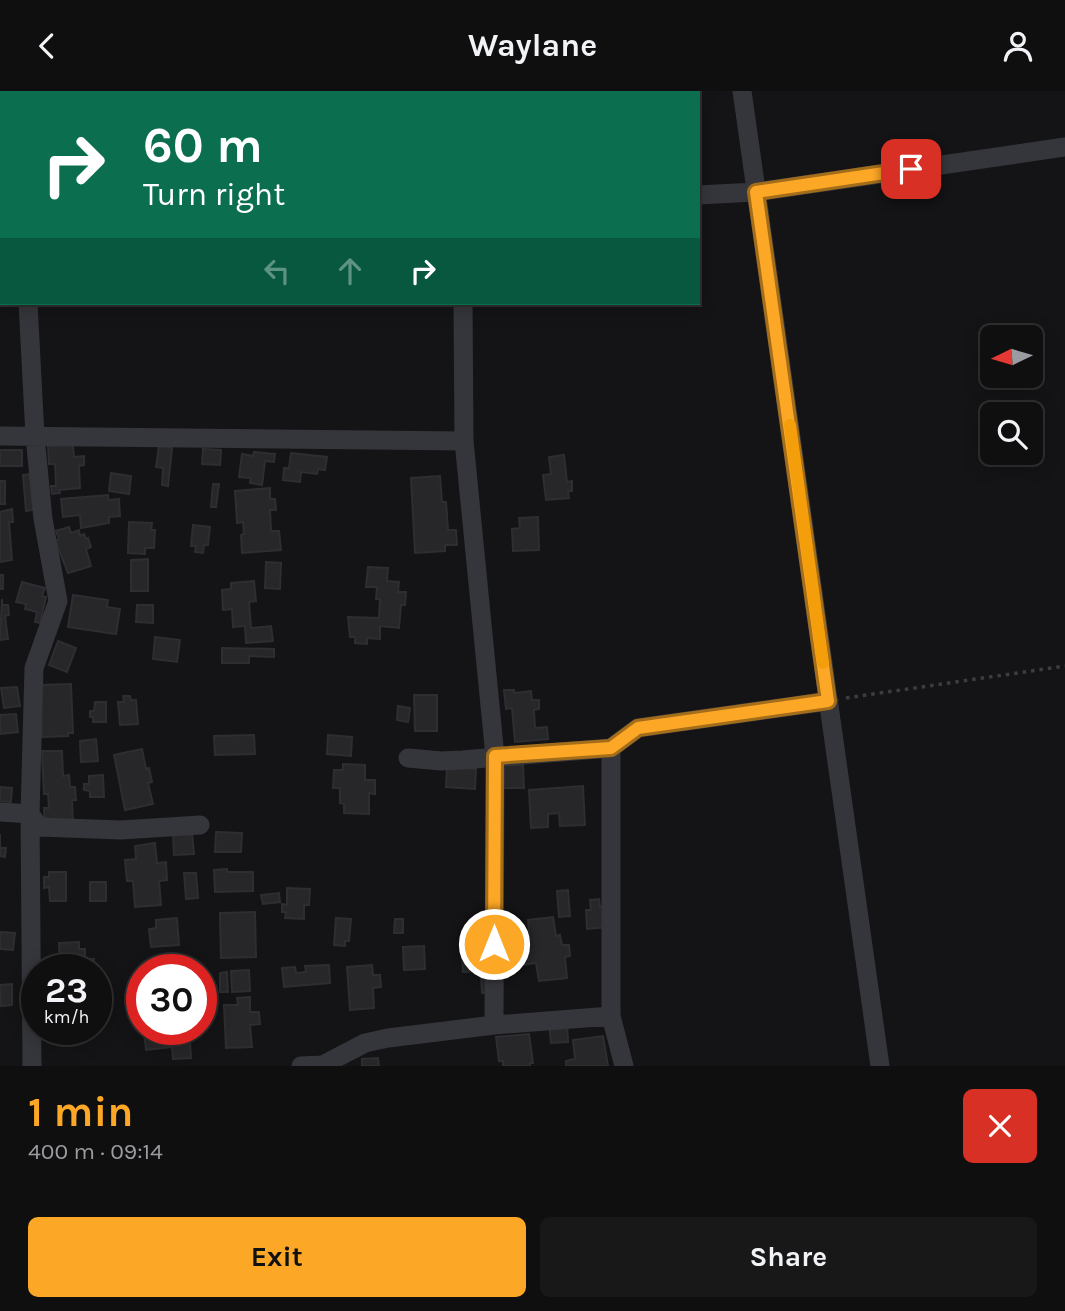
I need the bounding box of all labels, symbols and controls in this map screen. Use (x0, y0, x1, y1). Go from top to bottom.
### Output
icon: back (28, 27, 66, 65)
text: Waylane (468, 27, 597, 64)
icon: person (999, 27, 1037, 65)
text: 60 m (143, 117, 263, 174)
icon: right (28, 119, 119, 210)
pin (881, 139, 941, 199)
icon: arrive (892, 150, 930, 188)
text: Turn right (143, 176, 285, 213)
icon: left (258, 252, 296, 290)
icon: ahead (331, 252, 369, 290)
icon: right (404, 252, 442, 290)
north arrow (980, 325, 1043, 389)
map controls (980, 325, 1043, 465)
button: search (980, 402, 1043, 465)
position arrow (457, 907, 531, 981)
speed limit sign: 30 (126, 954, 217, 1045)
text: 23 (45, 970, 88, 1011)
text: km/h (44, 1006, 89, 1028)
text: 1 min (28, 1087, 133, 1137)
button: close (963, 1089, 1037, 1163)
text: 400 m · 09:14 (28, 1138, 163, 1165)
button: Exit (28, 1217, 526, 1297)
button: Share (540, 1217, 1037, 1297)

